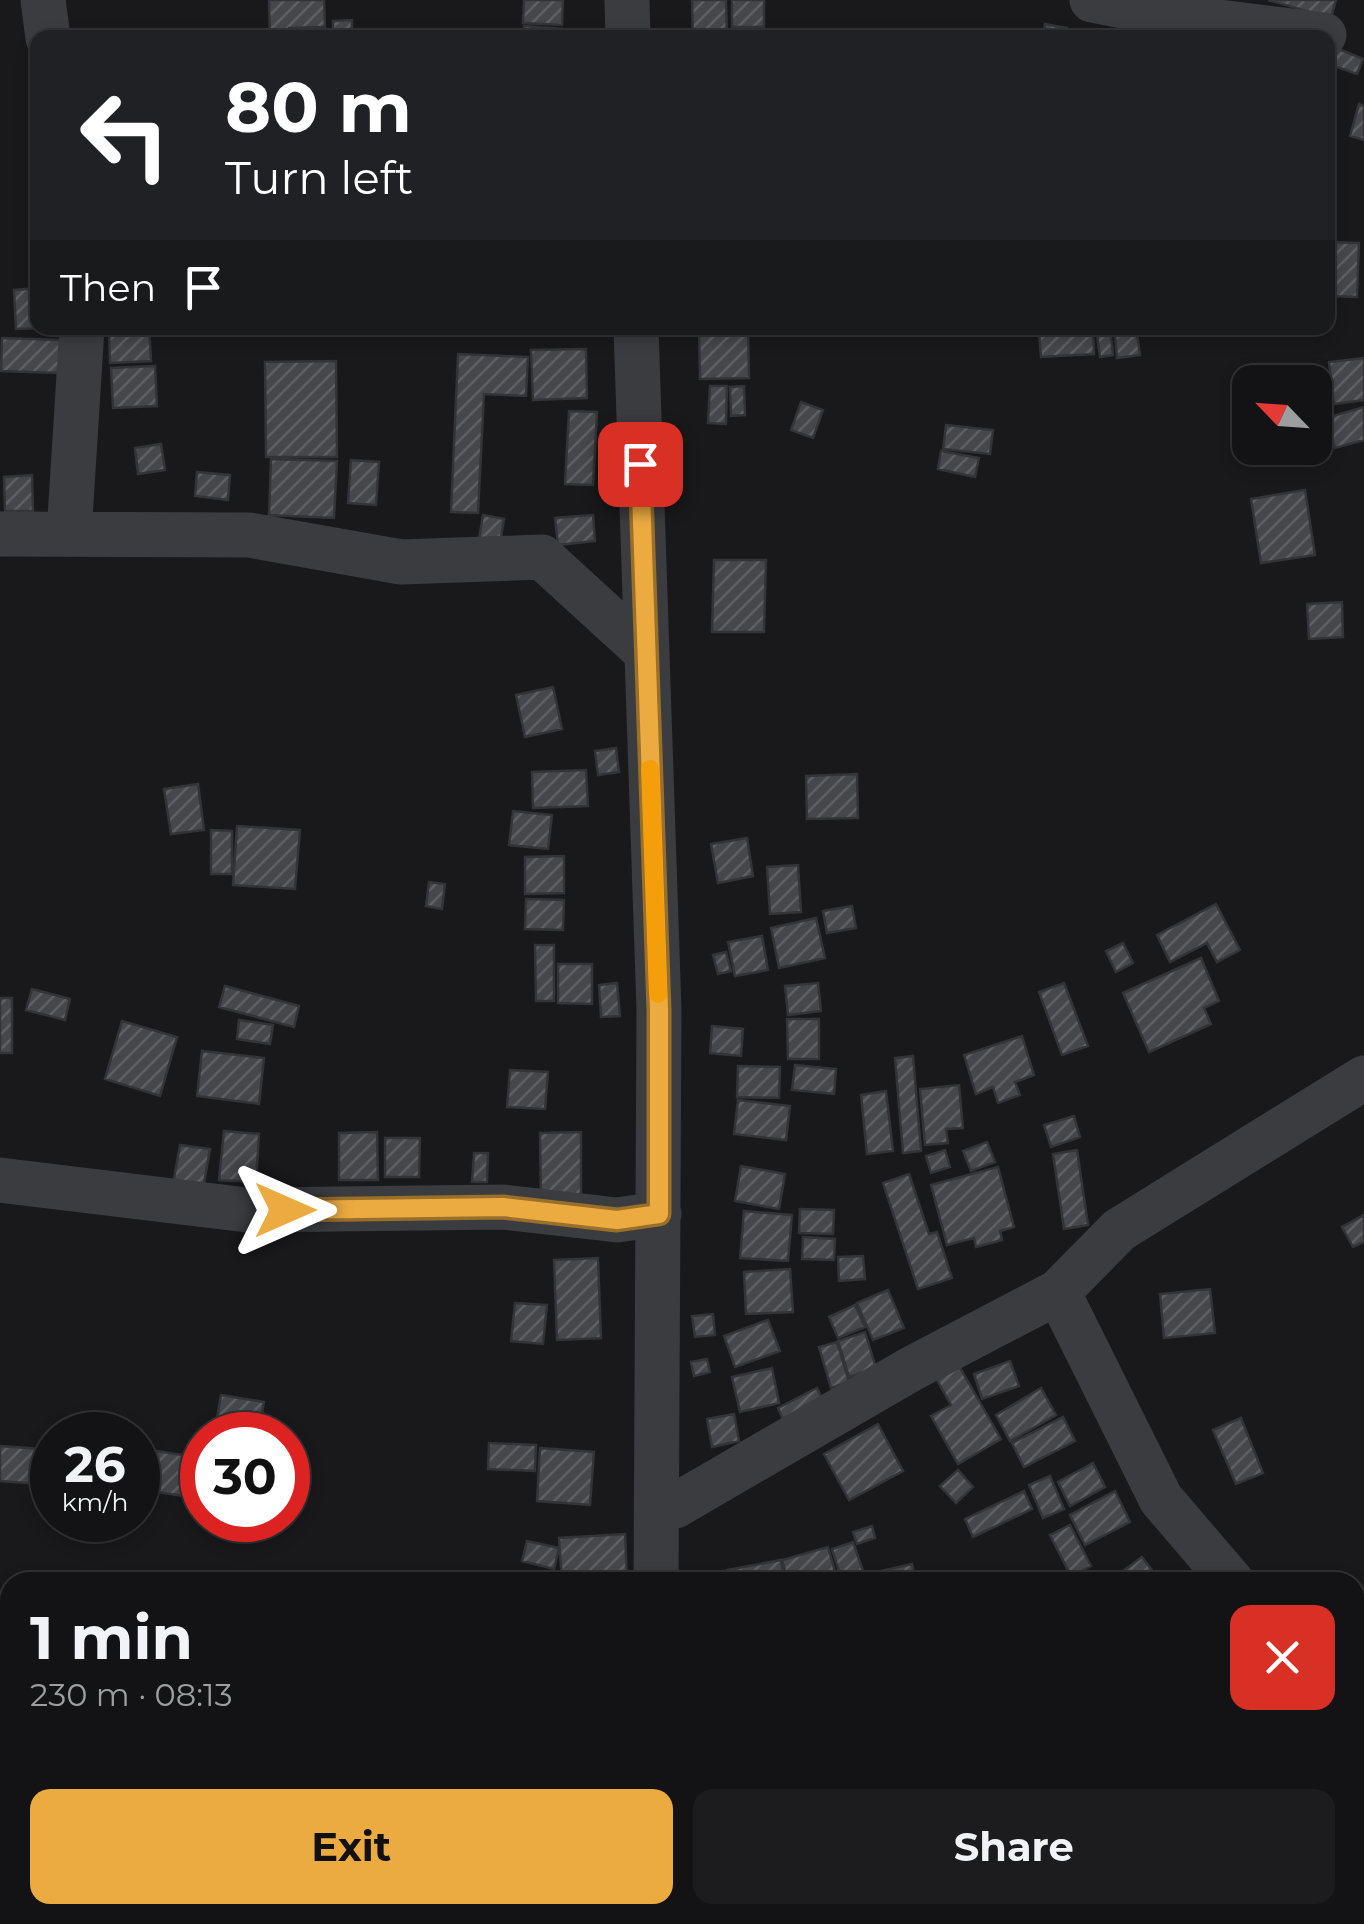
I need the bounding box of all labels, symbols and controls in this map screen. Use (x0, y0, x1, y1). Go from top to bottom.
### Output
text: 80 m (225, 64, 412, 150)
icon: left (60, 70, 190, 200)
text: Turn left (225, 150, 413, 205)
icon: arrive (176, 260, 231, 315)
text: Then (60, 264, 156, 311)
north arrow (1232, 365, 1332, 465)
map controls (1232, 365, 1332, 465)
pin (598, 422, 683, 507)
icon: arrive (613, 437, 668, 492)
position arrow (233, 1158, 337, 1262)
speed limit sign: 30 (180, 1412, 310, 1542)
text: 26 (64, 1434, 126, 1495)
text: km/h (62, 1487, 128, 1517)
text: 1 min (30, 1601, 193, 1674)
button: close (1230, 1605, 1335, 1710)
text: 230 m · 08:13 (30, 1675, 233, 1714)
button: Exit (30, 1789, 673, 1904)
button: Share (693, 1789, 1335, 1904)

